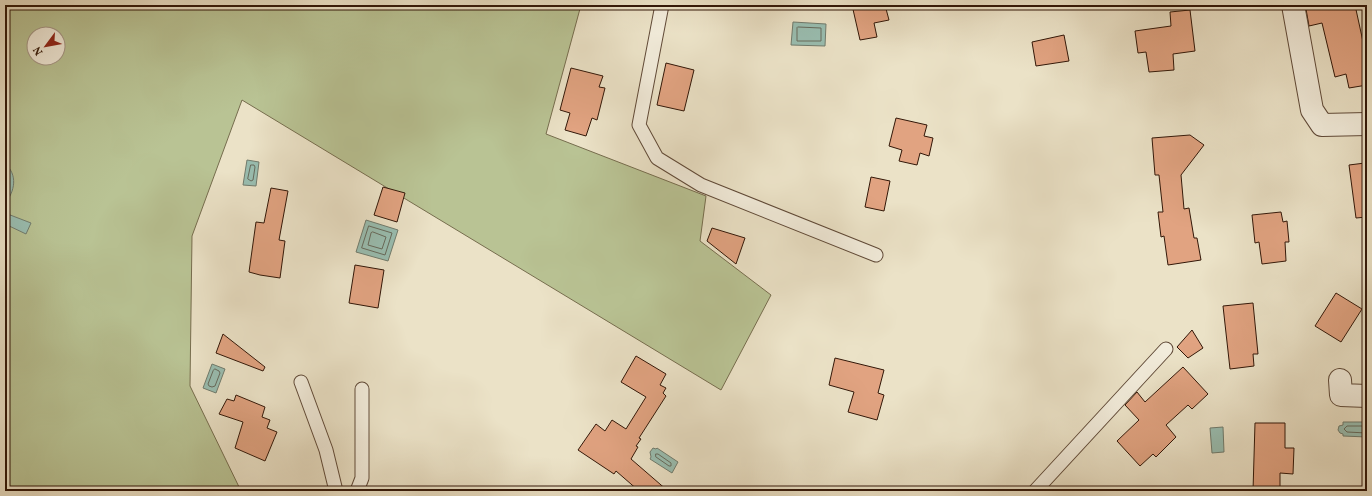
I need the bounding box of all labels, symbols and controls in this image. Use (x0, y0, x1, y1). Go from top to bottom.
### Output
north arrow (26, 26, 66, 66)
text: N (30, 43, 47, 58)

